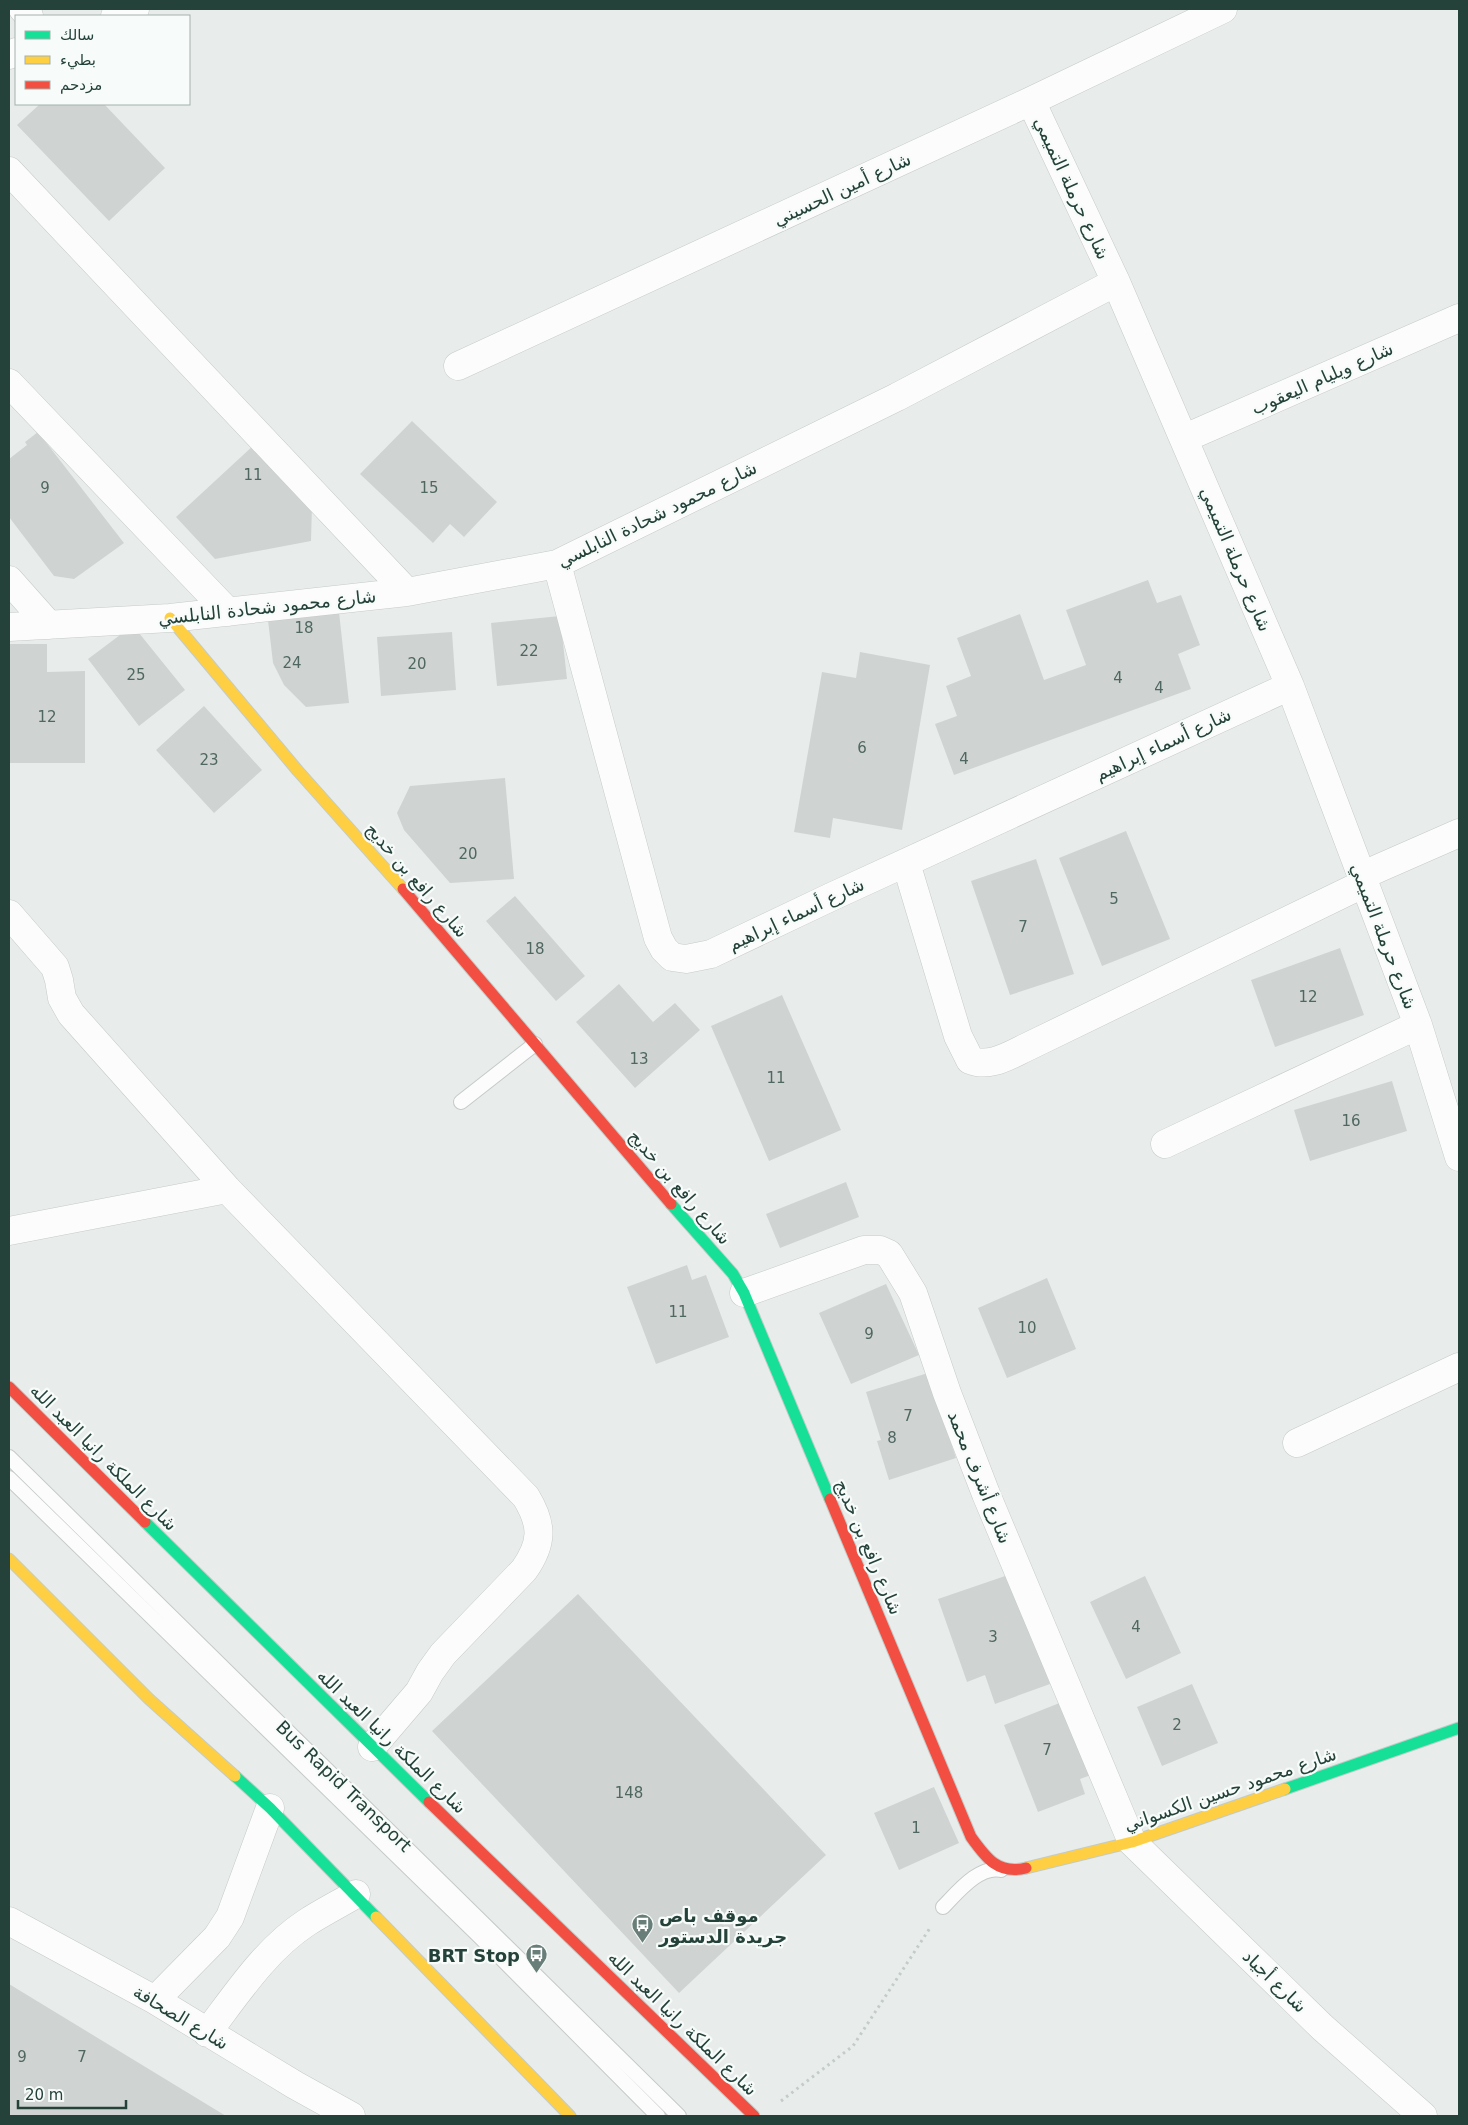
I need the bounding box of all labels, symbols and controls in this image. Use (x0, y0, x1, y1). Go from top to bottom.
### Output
legend (15, 15, 190, 105)
text: سالك (60, 26, 94, 44)
text: بطيء (60, 51, 96, 70)
text: مزدحم (60, 76, 102, 94)
street label: شارع حرملة التميمي (1029, 113, 1114, 263)
street label: شارع أمين الحسيني (770, 147, 914, 231)
street label: شارع ويليام اليعقوب (1248, 337, 1397, 420)
street label: شارع محمود شحادة النابلسي (554, 457, 761, 572)
house number: 11 (243, 466, 263, 484)
house number: 9 (40, 479, 50, 497)
house number: 15 (419, 479, 439, 497)
street label: شارع حرملة التميمي (1195, 484, 1276, 635)
street label: شارع محمود شحادة النابلسي (157, 585, 377, 630)
house number: 18 (294, 619, 314, 637)
house number: 22 (519, 642, 539, 660)
house number: 24 (282, 654, 302, 672)
house number: 20 (407, 655, 427, 673)
house number: 25 (126, 666, 146, 684)
house number: 4 (1113, 669, 1123, 687)
house number: 4 (1154, 679, 1164, 697)
street label: شارع أسماء إبراهيم (1091, 702, 1235, 786)
house number: 12 (37, 708, 57, 726)
house number: 6 (857, 739, 867, 757)
house number: 4 (959, 750, 969, 768)
house number: 23 (199, 751, 219, 769)
street label: شارع رافع بن خديج (361, 818, 472, 942)
house number: 20 (458, 845, 478, 863)
street label: شارع حرملة التميمي (1346, 860, 1422, 1012)
street label: شارع أسماء إبراهيم (724, 872, 868, 956)
house number: 5 (1109, 890, 1119, 908)
house number: 7 (1018, 918, 1028, 936)
house number: 18 (525, 940, 545, 958)
house number: 12 (1298, 988, 1318, 1006)
house number: 13 (629, 1050, 649, 1068)
house number: 11 (766, 1069, 786, 1087)
house number: 16 (1341, 1112, 1361, 1130)
street label: شارع رافع بن خديج (624, 1125, 735, 1249)
house number: 11 (668, 1303, 688, 1321)
house number: 10 (1017, 1319, 1037, 1337)
house number: 9 (864, 1325, 874, 1343)
street label: شارع الملكة رانيا العبد الله (25, 1379, 182, 1536)
house number: 7 (903, 1407, 913, 1425)
street label: شارع أشرف محمد (943, 1407, 1017, 1547)
house number: 8 (887, 1429, 897, 1447)
street label: شارع رافع بن خديج (830, 1476, 907, 1618)
house number: 4 (1131, 1618, 1141, 1636)
house number: 3 (988, 1628, 998, 1646)
street label: شارع الملكة رانيا العبد الله (312, 1664, 471, 1818)
street label: Bus Rapid Transport (272, 1716, 416, 1856)
house number: 2 (1172, 1716, 1182, 1734)
house number: 7 (1042, 1741, 1052, 1759)
street label: شارع محمود حسين الكسواني (1121, 1743, 1339, 1836)
house number: 148 (615, 1784, 643, 1802)
house number: 1 (911, 1819, 921, 1837)
place label: موقف باص جريدة الدستور (658, 1905, 787, 1948)
bus stop icon: موقف باص جريدة الدستور (631, 1913, 655, 1944)
bus stop icon: BRT Stop (524, 1943, 548, 1974)
place label: BRT Stop (428, 1945, 520, 1966)
street label: شارع أجياد (1238, 1945, 1312, 2017)
street label: شارع الملكة رانيا العبد الله (603, 1946, 762, 2100)
street label: شارع الصحافة (129, 1980, 232, 2054)
house number: 9 (17, 2048, 27, 2066)
house number: 7 (77, 2048, 87, 2066)
scale bar (18, 2078, 125, 2110)
text: 20 m (25, 2086, 63, 2104)

